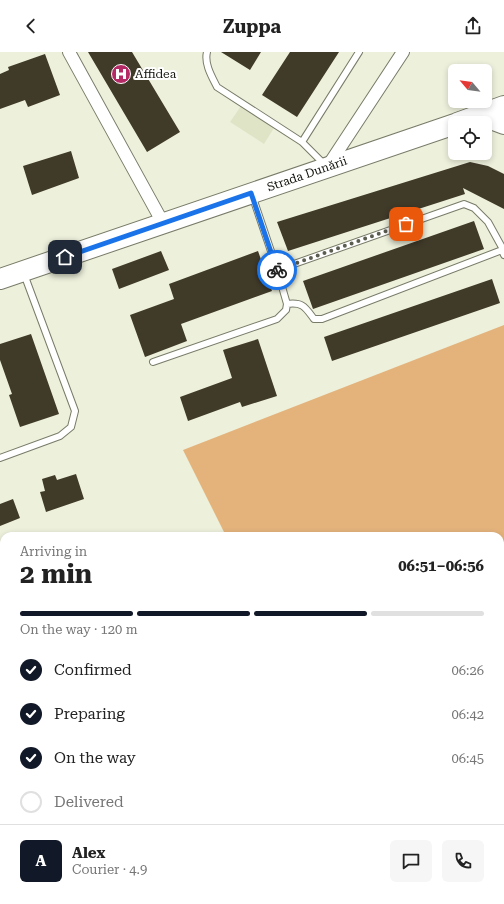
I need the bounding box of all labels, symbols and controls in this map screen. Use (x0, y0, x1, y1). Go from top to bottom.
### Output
icon: back (20, 15, 42, 37)
icon: share (462, 15, 484, 37)
text: Zuppa (223, 16, 281, 37)
hospital icon: Affidea (110, 63, 132, 85)
north arrow (448, 64, 492, 108)
map controls (448, 64, 492, 160)
place label: Affidea (135, 67, 177, 81)
button: locate (448, 116, 492, 160)
street label: Strada Dunării (265, 154, 349, 194)
pin (389, 207, 423, 241)
icon: bag (395, 213, 417, 235)
pin (48, 240, 82, 274)
icon: home (54, 246, 76, 268)
courier (257, 250, 297, 290)
icon: bike (266, 259, 288, 281)
text: Arriving in (20, 544, 87, 559)
text: 06:51–06:56 (398, 557, 484, 575)
text: 2 min (20, 559, 92, 589)
text: On the way · 120 m (20, 622, 137, 637)
icon: check (20, 659, 42, 681)
text: Confirmed (54, 661, 132, 679)
text: 06:26 (452, 663, 484, 678)
icon: check (20, 703, 42, 725)
text: Preparing (54, 705, 125, 723)
text: 06:42 (452, 707, 484, 722)
icon: check (20, 747, 42, 769)
text: On the way (54, 749, 136, 767)
text: 06:45 (452, 751, 484, 766)
text: Delivered (54, 793, 124, 811)
button: chat (390, 840, 432, 882)
button: phone (442, 840, 484, 882)
text: Alex (72, 844, 105, 862)
text: A (36, 852, 46, 870)
text: Courier · 4.9 (72, 862, 147, 877)

